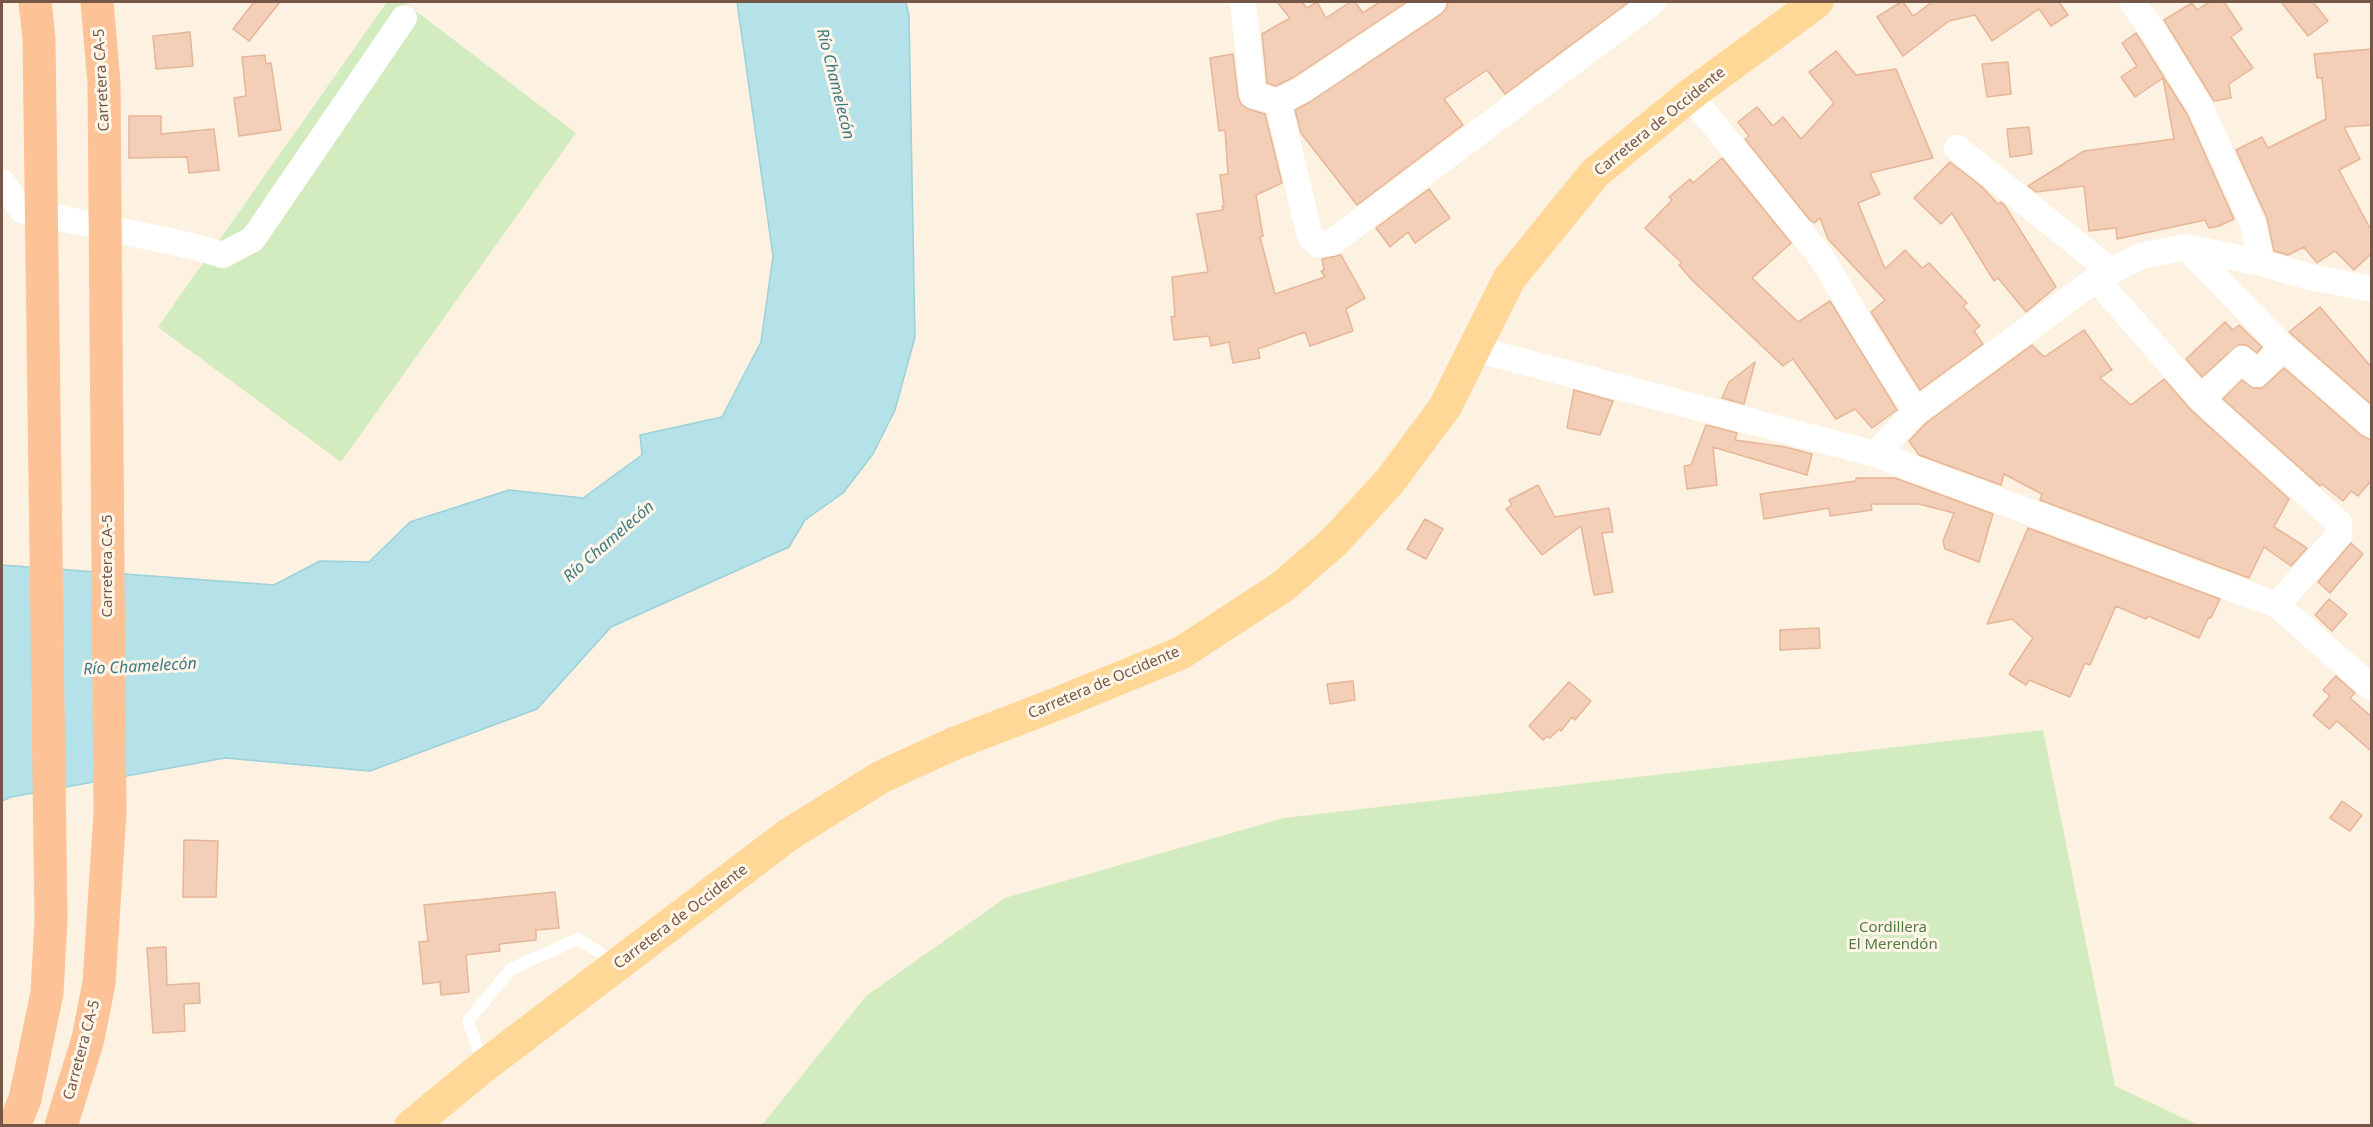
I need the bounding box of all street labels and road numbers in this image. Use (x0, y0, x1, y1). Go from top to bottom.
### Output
street label: Carretera CA-5 (90, 28, 114, 132)
street label: Carretera de Occidente (1591, 64, 1729, 180)
street label: Carretera CA-5 (99, 514, 117, 618)
street label: Carretera de Occidente (1025, 643, 1183, 723)
street label: Carretera de Occidente (611, 861, 751, 973)
street label: Carretera CA-5 (60, 998, 104, 1102)

